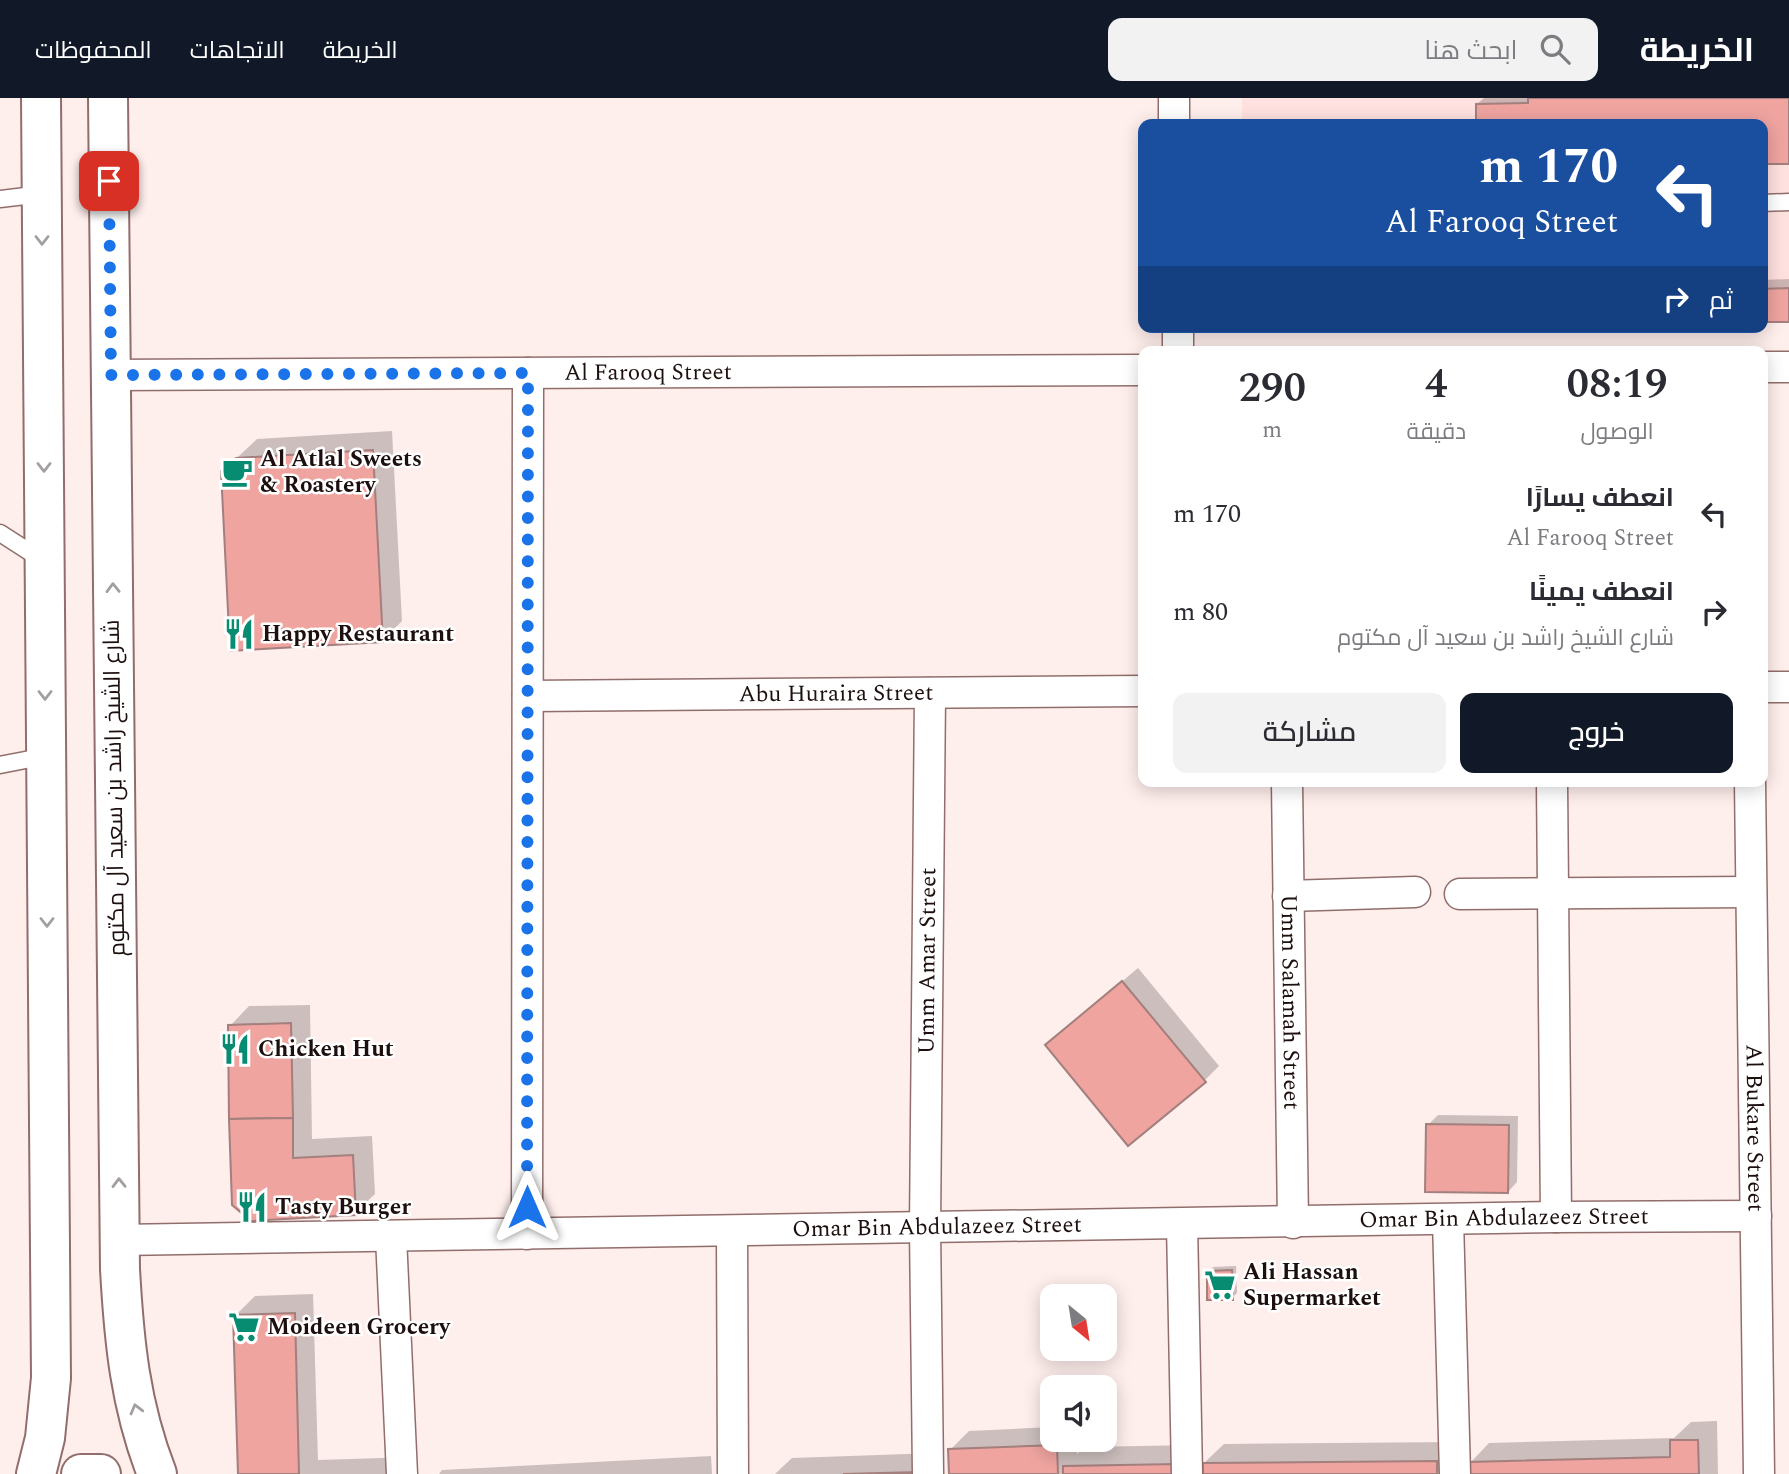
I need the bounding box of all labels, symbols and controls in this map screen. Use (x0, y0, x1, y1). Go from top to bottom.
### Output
search box (1108, 18, 1598, 81)
text: الخريطة (1640, 26, 1754, 76)
icon: search (1536, 30, 1574, 68)
text: ابحث هنا (1424, 31, 1518, 71)
text: المحفوظات (35, 33, 152, 69)
text: الاتجاهات (190, 33, 285, 69)
text: الخريطة (323, 33, 398, 69)
text: 170 m (1479, 130, 1618, 205)
icon: left (1642, 147, 1733, 238)
pin (79, 151, 139, 211)
icon: arrive (90, 162, 128, 200)
text: Al Farooq Street (1385, 198, 1618, 247)
one-way arrow (34, 235, 50, 245)
icon: right (1657, 280, 1695, 318)
text: ثم (1709, 281, 1733, 321)
text: 4 (1425, 353, 1448, 416)
text: 08:19 (1567, 353, 1668, 416)
street label: Al Farooq Street (564, 354, 732, 390)
text: 290 (1238, 357, 1306, 420)
text: m (1262, 413, 1282, 448)
text: دقيقة (1406, 415, 1466, 450)
text: الوصول (1580, 415, 1654, 450)
place label: Al Atlal Sweets & Roastery (260, 442, 422, 503)
cafe icon: Al Atlal Sweets & Roastery (220, 455, 254, 489)
one-way arrow (36, 462, 52, 473)
text: انعطف يسارًا (1526, 478, 1674, 518)
text: 170 m (1173, 494, 1241, 534)
icon: left (1695, 495, 1733, 533)
text: Al Farooq Street (1506, 521, 1674, 556)
text: انعطف يمينًا (1529, 572, 1674, 612)
one-way arrow (106, 582, 121, 593)
text: 80 m (1173, 592, 1228, 632)
icon: right (1695, 593, 1733, 631)
restaurant icon: Happy Restaurant (222, 617, 256, 651)
place label: Happy Restaurant (262, 617, 454, 652)
street label: شارع الشيخ راشد بن سعيد آل مكتوم (95, 619, 135, 957)
text: شارع الشيخ راشد بن سعيد آل مكتوم (1337, 621, 1674, 656)
street label: Abu Huraira Street (739, 675, 933, 712)
one-way arrow (37, 690, 53, 700)
button: مشاركة (1173, 693, 1446, 773)
button: خروج (1460, 693, 1733, 773)
street label: Umm Amar Street (909, 867, 946, 1055)
street label: Umm Salamah Street (1271, 894, 1309, 1110)
one-way arrow (39, 917, 55, 928)
restaurant icon: Chicken Hut (218, 1032, 252, 1066)
place label: Chicken Hut (258, 1032, 394, 1067)
street label: Al Bukare Street (1736, 1044, 1773, 1212)
position arrow (490, 1170, 564, 1244)
one-way arrow (111, 1177, 127, 1188)
restaurant icon: Tasty Burger (235, 1190, 269, 1224)
place label: Tasty Burger (275, 1190, 411, 1225)
street label: Omar Bin Abdulazeez Street (1359, 1199, 1649, 1238)
street label: Omar Bin Abdulazeez Street (792, 1207, 1082, 1247)
place label: Ali Hassan Supermarket (1243, 1255, 1381, 1316)
supermarket icon: Ali Hassan Supermarket (1203, 1268, 1237, 1302)
north arrow (1040, 1284, 1116, 1362)
map controls (1040, 1284, 1117, 1452)
supermarket icon: Moideen Grocery (227, 1310, 261, 1344)
place label: Moideen Grocery (267, 1310, 451, 1345)
button: sound (1040, 1375, 1117, 1452)
one-way arrow (130, 1403, 144, 1415)

